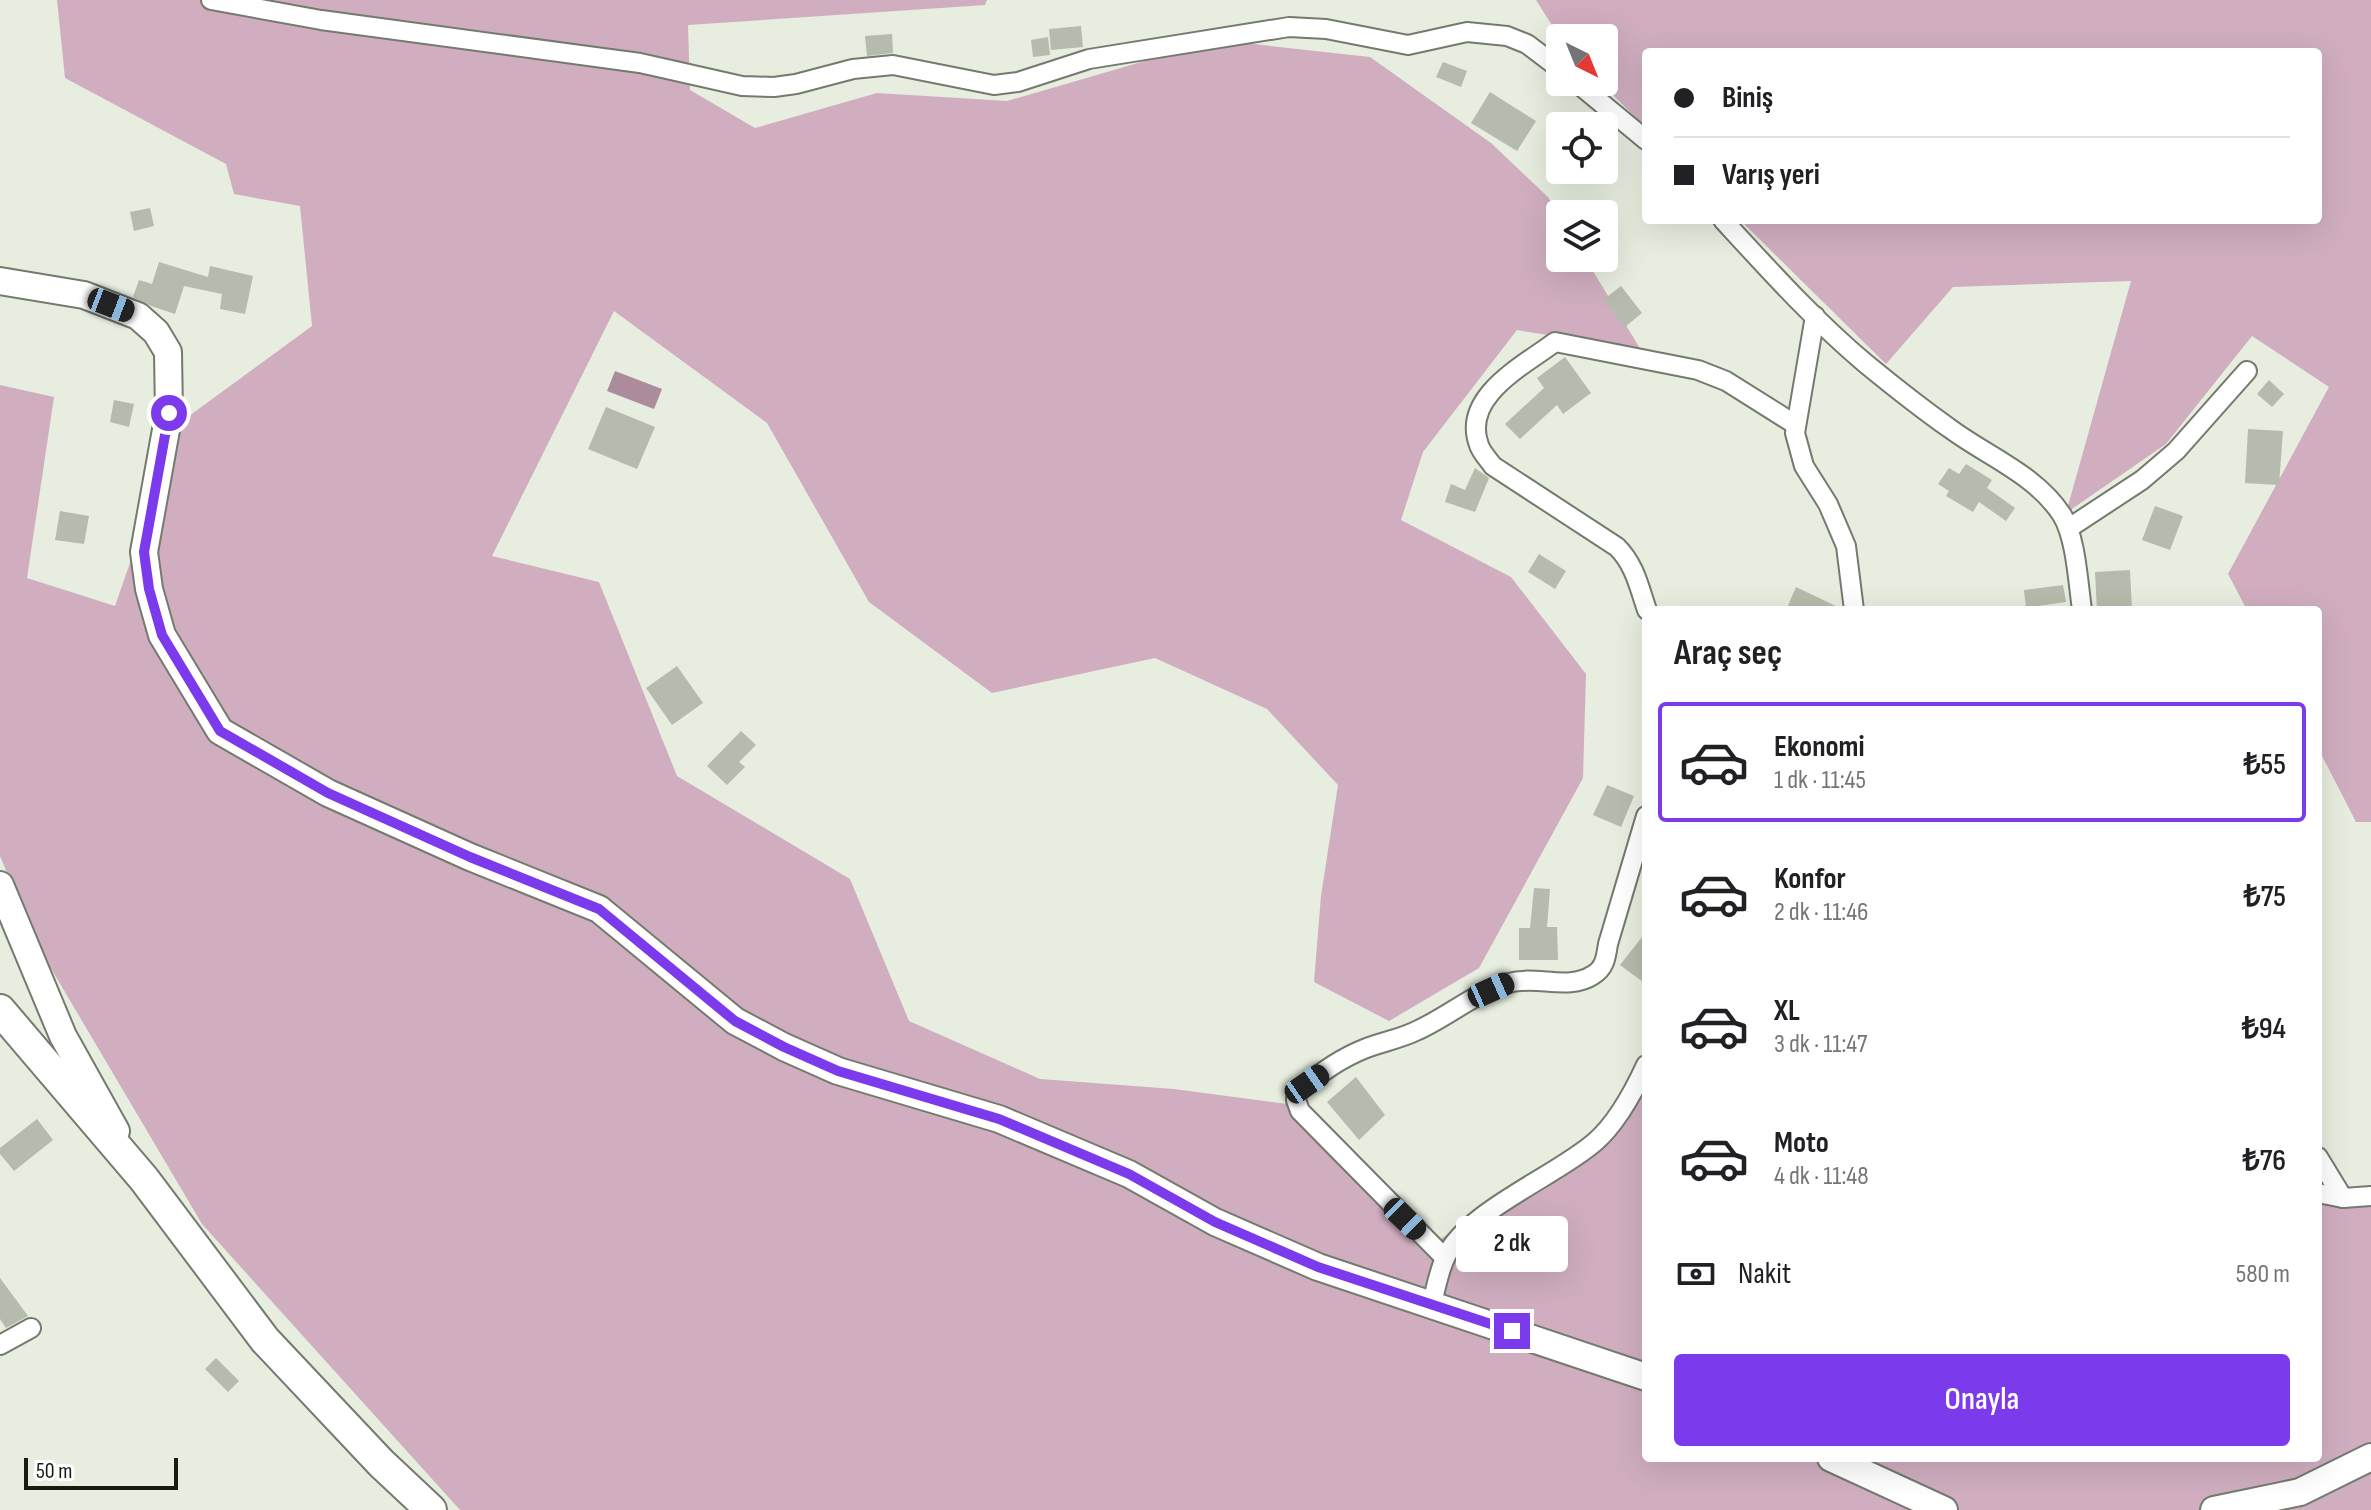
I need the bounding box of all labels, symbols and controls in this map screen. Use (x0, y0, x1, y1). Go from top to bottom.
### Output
north arrow (1546, 24, 1618, 96)
map controls (1546, 24, 1618, 272)
text: Biniş (1722, 80, 1773, 116)
button: locate (1546, 112, 1618, 184)
text: Varış yeri (1722, 157, 1820, 193)
button: layers (1546, 200, 1618, 272)
car (84, 285, 138, 325)
route start (151, 395, 187, 431)
text: Araç seç (1674, 632, 1782, 675)
icon: car (1678, 726, 1750, 798)
text: Ekonomi (1774, 729, 1865, 765)
text: ₺55 (2243, 747, 2286, 783)
text: 1 dk · 11:45 (1774, 765, 1866, 796)
icon: car (1678, 858, 1750, 930)
text: Konfor (1774, 861, 1846, 897)
text: ₺75 (2244, 879, 2286, 915)
text: 2 dk · 11:46 (1774, 897, 1868, 928)
car (1464, 969, 1518, 1011)
icon: car (1678, 990, 1750, 1062)
text: XL (1774, 993, 1800, 1029)
text: ₺94 (2242, 1011, 2286, 1047)
text: 3 dk · 11:47 (1774, 1029, 1867, 1060)
car (1280, 1060, 1334, 1108)
icon: car (1678, 1122, 1750, 1194)
text: Moto (1774, 1125, 1829, 1161)
text: ₺76 (2243, 1143, 2286, 1179)
text: 4 dk · 11:48 (1774, 1161, 1869, 1192)
car (1379, 1194, 1431, 1244)
callout: 2 dk (1456, 1215, 1568, 1271)
text: 2 dk (1494, 1228, 1530, 1259)
icon: cash (1674, 1252, 1718, 1296)
text: Nakit (1738, 1256, 1791, 1292)
text: 580 m (2236, 1259, 2290, 1290)
route end (1494, 1313, 1530, 1349)
button: Onayla (1674, 1354, 2290, 1446)
scale bar (24, 1454, 178, 1490)
text: 50 m (36, 1458, 72, 1485)

